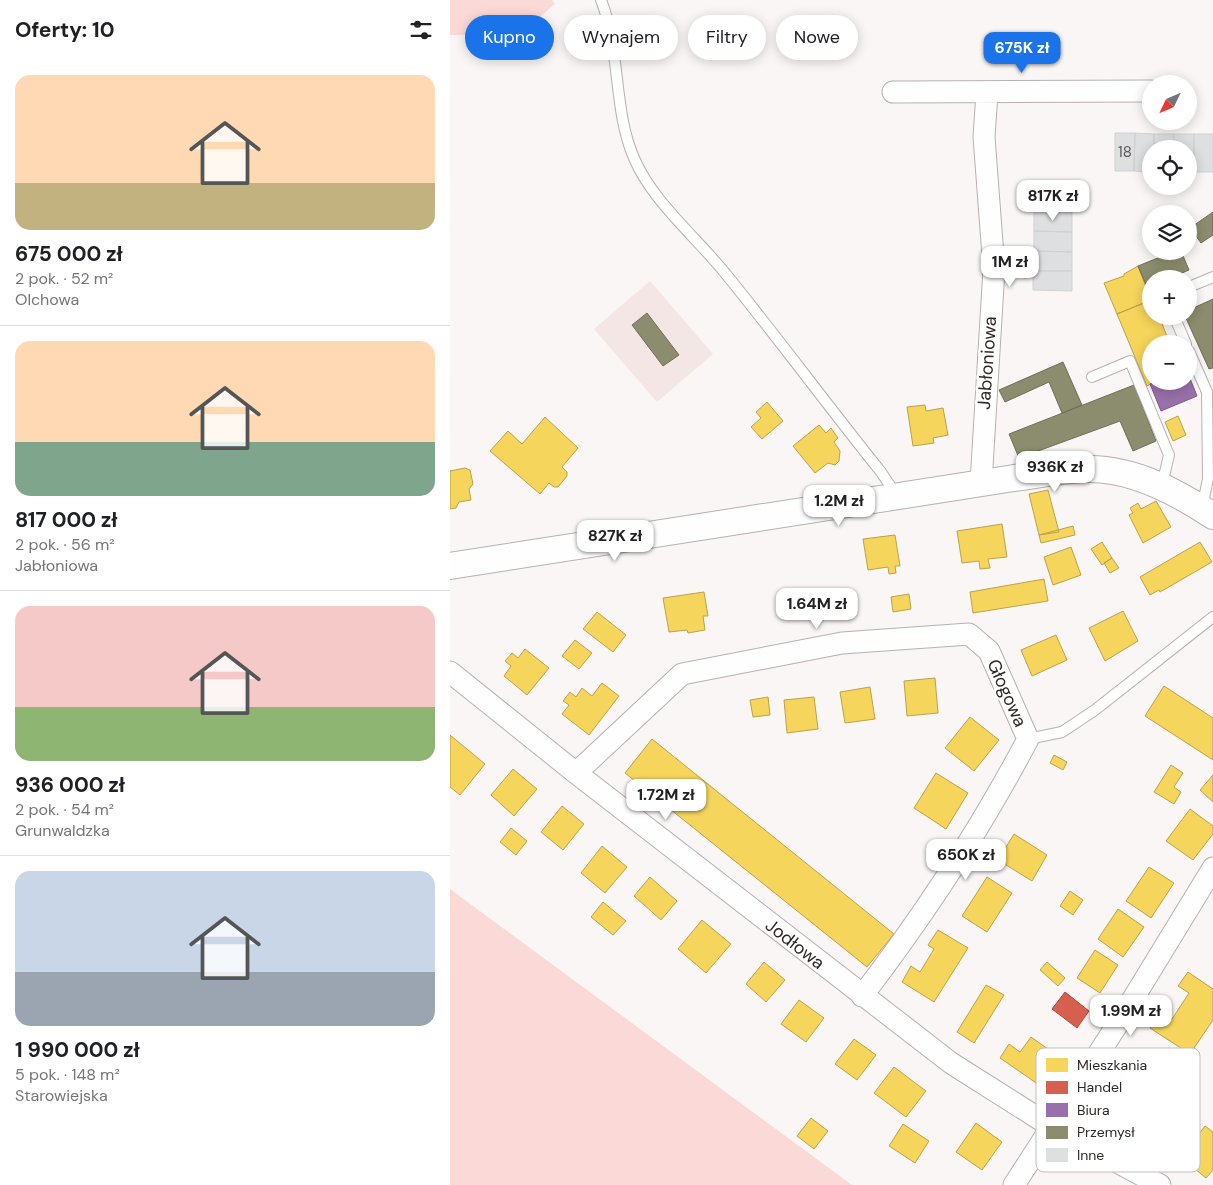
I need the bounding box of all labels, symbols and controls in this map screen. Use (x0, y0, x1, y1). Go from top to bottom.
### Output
chip: Kupno (465, 15, 554, 60)
chip: Wynajem (564, 15, 678, 60)
chip: Filtry (688, 15, 766, 60)
chip: Nowe (776, 15, 858, 60)
text: Oferty: 10 (15, 16, 115, 44)
icon: filters (407, 16, 435, 44)
pin: 675K zł (976, 32, 1068, 74)
text: 675K zł (995, 37, 1049, 58)
north arrow (1142, 75, 1198, 130)
map controls (1142, 75, 1197, 390)
icon: home (180, 108, 270, 198)
button: locate (1142, 140, 1197, 195)
house number: 18 (1118, 142, 1132, 162)
pin: 817K zł (1007, 180, 1099, 222)
text: 817K zł (1028, 185, 1079, 206)
button: layers (1142, 205, 1197, 260)
text: 675 000 zł (15, 240, 123, 268)
pin: 1M zł (975, 246, 1045, 288)
text: 1M zł (992, 251, 1028, 272)
text: 2 pok. · 52 m² (15, 268, 113, 289)
button: + (1142, 270, 1197, 325)
text: Olchowa (15, 289, 79, 310)
street label: Jabłoniowa (972, 316, 1002, 410)
button: − (1142, 335, 1197, 390)
icon: home (180, 373, 270, 463)
pin: 936K zł (1009, 450, 1101, 493)
text: 936K zł (1027, 456, 1083, 477)
pin: 1.2M zł (793, 484, 885, 527)
text: 1.2M zł (814, 490, 864, 511)
text: 817 000 zł (15, 506, 118, 534)
pin: 827K zł (569, 520, 661, 562)
text: 827K zł (588, 525, 642, 546)
text: 2 pok. · 56 m² (15, 534, 115, 555)
text: Jabłoniowa (15, 555, 98, 576)
pin: 1.64M zł (765, 588, 869, 630)
text: 1.64M zł (787, 593, 847, 614)
icon: home (180, 638, 270, 728)
street label: Głogowa (981, 655, 1033, 731)
text: 936 000 zł (15, 771, 125, 799)
pin: 1.72M zł (614, 778, 718, 821)
text: 1.72M zł (637, 784, 695, 805)
text: 2 pok. · 54 m² (15, 799, 114, 820)
text: Grunwaldzka (15, 820, 110, 841)
pin: 650K zł (920, 838, 1012, 881)
text: 650K zł (937, 844, 995, 865)
icon: home (180, 903, 270, 993)
street label: Jodłowa (760, 913, 830, 975)
pin: 1.99M zł (1079, 994, 1183, 1037)
text: 1.99M zł (1101, 1000, 1161, 1021)
text: 1 990 000 zł (15, 1036, 140, 1064)
legend (1036, 1048, 1200, 1172)
text: Mieszkania (1077, 1056, 1147, 1074)
text: 5 pok. · 148 m² (15, 1064, 120, 1085)
text: Handel (1077, 1078, 1122, 1096)
text: Starowiejska (15, 1085, 108, 1106)
text: Biura (1077, 1101, 1110, 1119)
text: Przemysł (1077, 1123, 1135, 1141)
text: Inne (1077, 1146, 1104, 1164)

